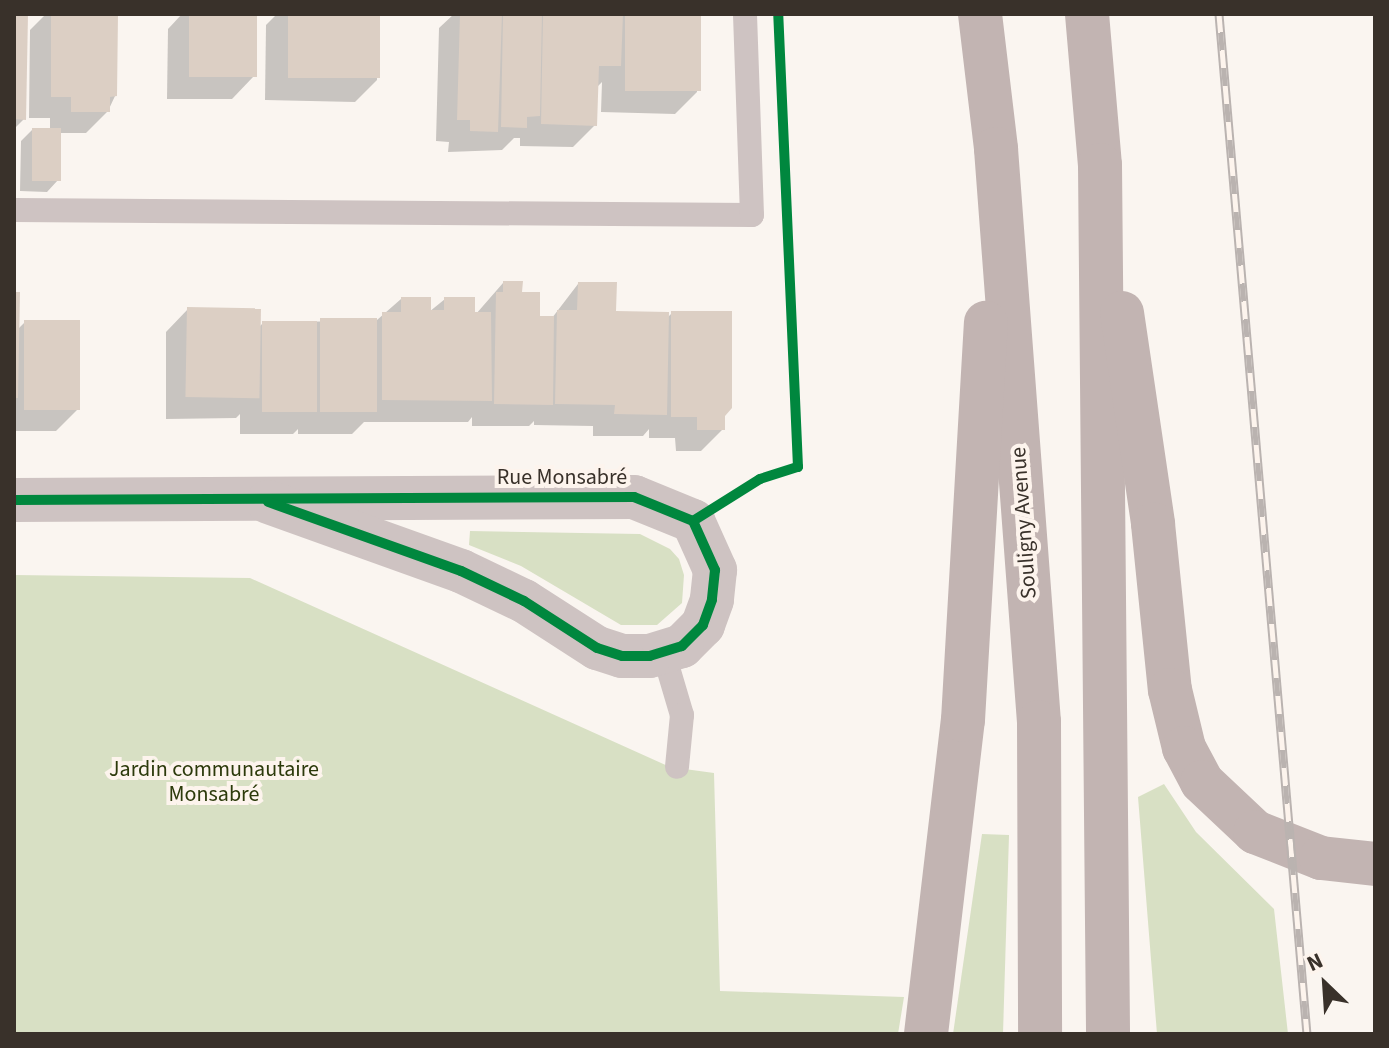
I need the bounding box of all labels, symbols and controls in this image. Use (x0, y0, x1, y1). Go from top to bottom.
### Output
street label: Souligny Avenue (1006, 446, 1042, 600)
street label: Rue Monsabré (497, 465, 627, 491)
park label: Jardin communautaire Monsabré (109, 756, 319, 808)
north arrow (1285, 944, 1365, 1024)
text: N (1301, 945, 1328, 980)

